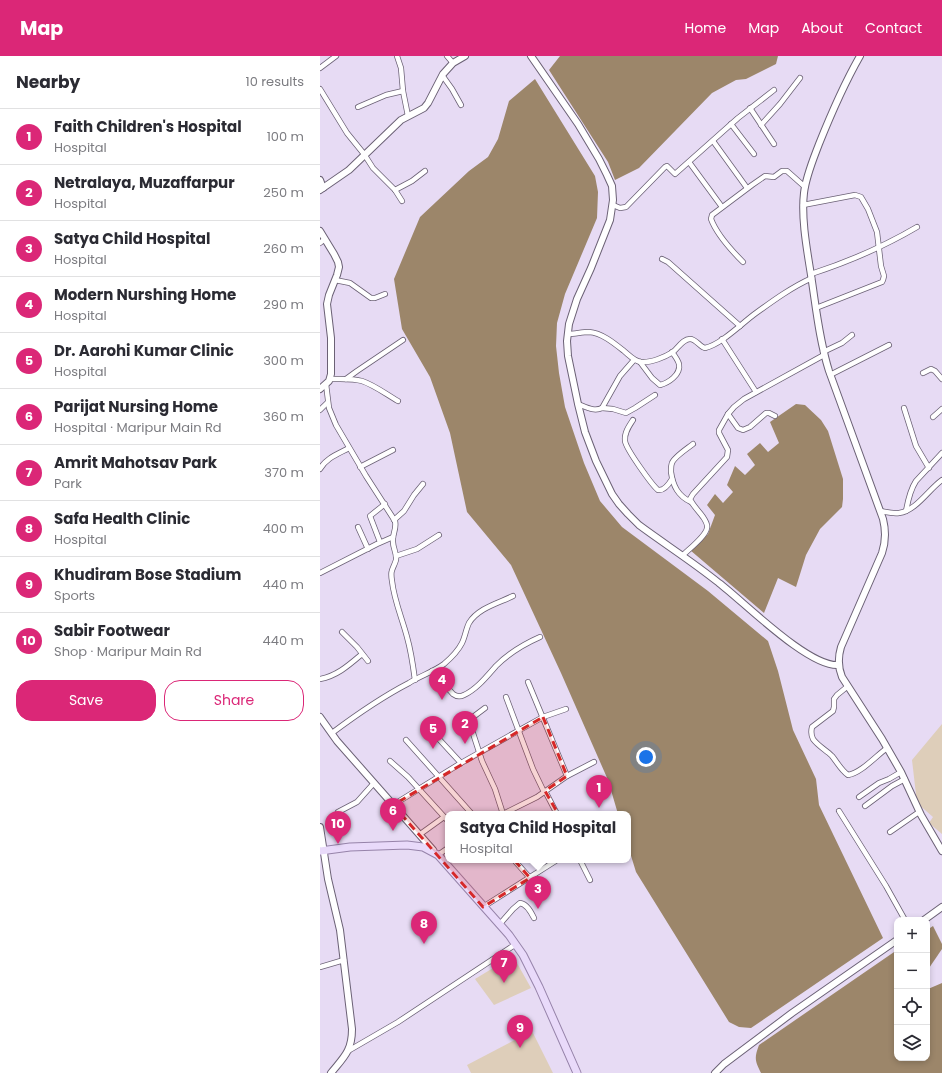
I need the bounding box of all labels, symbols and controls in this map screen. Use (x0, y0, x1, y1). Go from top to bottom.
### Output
text: Map (20, 15, 63, 42)
text: Home (684, 18, 726, 38)
text: Map (748, 18, 779, 38)
text: About (801, 18, 843, 38)
text: Contact (865, 18, 922, 38)
text: Nearby (16, 70, 80, 94)
text: 10 results (245, 72, 304, 91)
text: Faith Children's Hospital (54, 116, 242, 137)
text: 1 (27, 127, 31, 146)
text: 100 m (267, 127, 304, 146)
text: Hospital (54, 138, 107, 157)
text: Netralaya, Muzaffarpur (54, 172, 235, 193)
text: 2 (25, 183, 33, 202)
text: 250 m (263, 183, 304, 202)
text: Hospital (54, 194, 107, 213)
text: Satya Child Hospital (54, 228, 210, 249)
text: 3 (25, 239, 33, 258)
text: 260 m (263, 239, 304, 258)
text: Hospital (54, 250, 107, 269)
text: Modern Nurshing Home (54, 284, 236, 305)
text: 4 (25, 295, 33, 314)
text: 290 m (263, 295, 304, 314)
text: Hospital (54, 306, 107, 325)
text: Dr. Aarohi Kumar Clinic (54, 340, 234, 361)
text: 5 (25, 351, 33, 370)
text: 300 m (263, 351, 304, 370)
text: Hospital (54, 362, 107, 381)
text: Parijat Nursing Home (54, 396, 218, 417)
text: 6 (25, 407, 33, 426)
text: 360 m (263, 407, 304, 426)
text: Hospital · Maripur Main Rd (54, 418, 222, 437)
text: Amrit Mahotsav Park (54, 452, 217, 473)
text: 7 (26, 463, 32, 482)
text: 370 m (264, 463, 304, 482)
text: Park (54, 474, 82, 493)
text: Safa Health Clinic (54, 508, 190, 529)
text: 8 (25, 519, 33, 538)
text: 400 m (263, 519, 304, 538)
text: Hospital (54, 530, 107, 549)
text: Khudiram Bose Stadium (54, 564, 241, 585)
text: 9 (25, 575, 33, 594)
text: 440 m (263, 575, 304, 594)
text: Sports (54, 586, 95, 605)
text: Sabir Footwear (54, 620, 170, 641)
text: 10 (22, 631, 36, 650)
text: 440 m (263, 631, 304, 650)
text: Shop · Maripur Main Rd (54, 642, 202, 661)
pin: 4 (429, 667, 455, 700)
button: Save (16, 680, 156, 721)
button: Share (164, 680, 304, 721)
pin: 2 (452, 711, 478, 744)
pin: 5 (420, 716, 446, 749)
your location (636, 747, 656, 767)
pin: 1 (586, 775, 612, 808)
pin: 6 (380, 798, 406, 831)
pin: 10 (325, 811, 351, 844)
popup (445, 811, 631, 863)
text: Satya Child Hospital (460, 817, 616, 838)
text: Hospital (460, 839, 513, 858)
pin: 3 (525, 876, 551, 909)
pin: 8 (411, 911, 437, 944)
map controls (894, 917, 930, 1061)
button: + (894, 917, 930, 953)
pin: 7 (491, 950, 517, 983)
button: − (894, 953, 930, 989)
button: locate (894, 989, 930, 1025)
pin: 9 (507, 1015, 533, 1048)
button: layers (894, 1025, 930, 1061)

